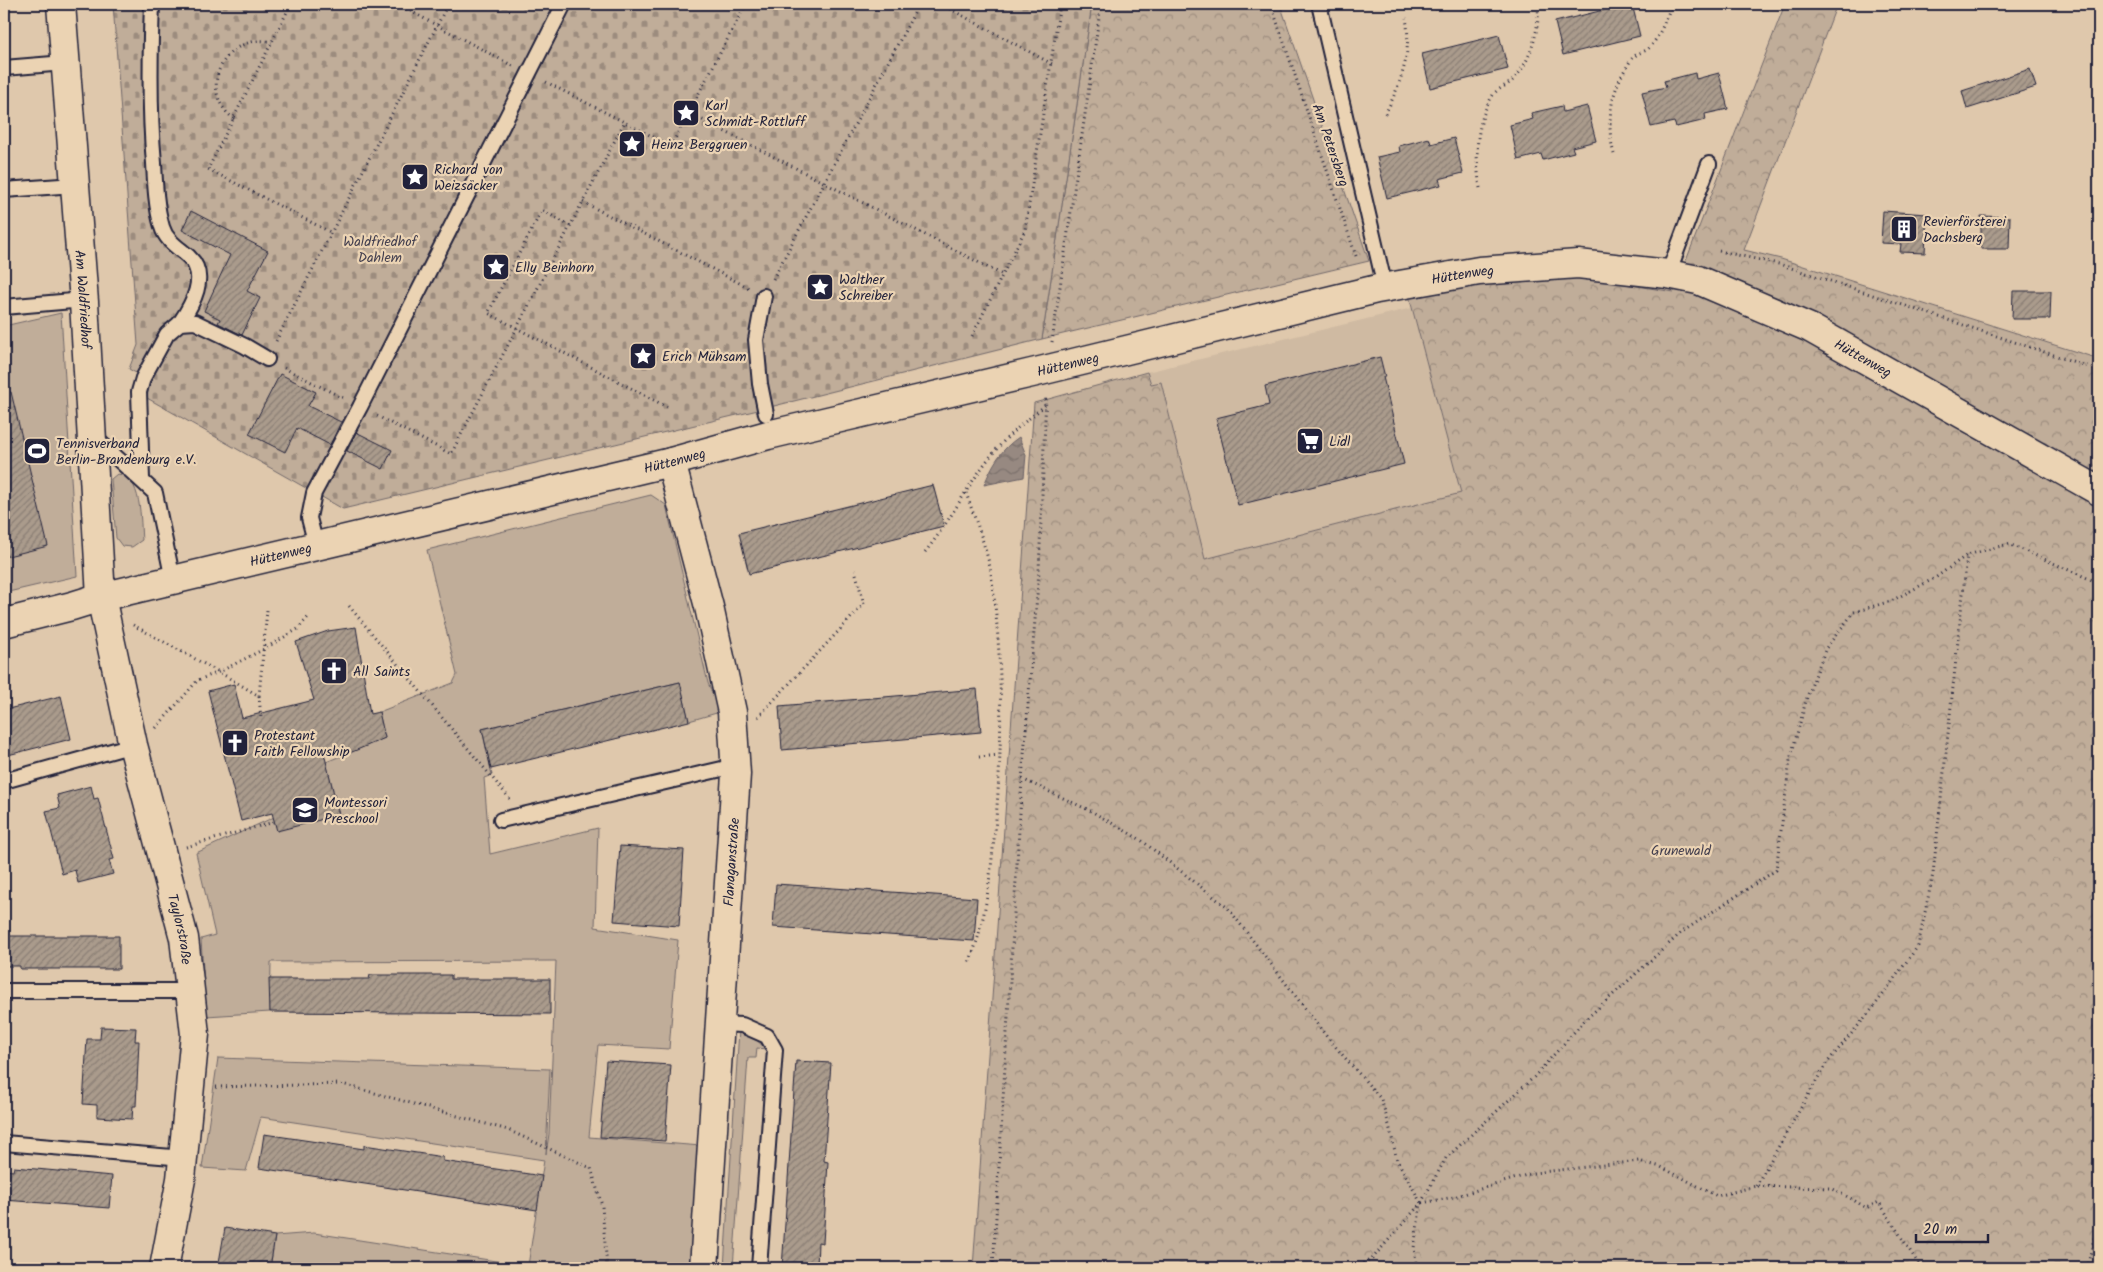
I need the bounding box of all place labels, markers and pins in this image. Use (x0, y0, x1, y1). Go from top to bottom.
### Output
place label: Karl Schmidt-Rottluff (705, 95, 807, 133)
place icon: Karl Schmidt-Rottluff (671, 98, 701, 128)
place icon: Heinz Berggruen (617, 129, 647, 159)
place label: Heinz Berggruen (651, 134, 748, 156)
place label: Richard von Weizsäcker (434, 159, 503, 197)
place icon: Richard von Weizsäcker (400, 162, 430, 192)
place label: Revierförsterei Dachsberg (1923, 211, 2006, 249)
building icon: Revierförsterei Dachsberg (1889, 214, 1919, 244)
place icon: Elly Beinhorn (481, 252, 511, 282)
place label: Elly Beinhorn (515, 257, 594, 279)
place label: Walther Schreiber (839, 269, 894, 307)
place icon: Walther Schreiber (805, 272, 835, 302)
place icon: Erich Mühsam (628, 341, 658, 371)
place label: Erich Mühsam (662, 346, 746, 368)
supermarket icon: Lidl (1295, 426, 1325, 456)
place label: Lidl (1329, 431, 1351, 453)
place label: Tennisverband Berlin-Brandenburg e.V. (56, 433, 196, 471)
sports icon: Tennisverband Berlin-Brandenburg e.V. (22, 436, 52, 466)
church icon: All Saints (319, 656, 349, 686)
place label: All Saints (353, 661, 410, 683)
place label: Protestant Faith Fellowship (254, 725, 350, 763)
church icon: Protestant Faith Fellowship (220, 728, 250, 758)
place label: Montessori Preschool (324, 792, 387, 830)
school or university icon: Montessori Preschool (290, 795, 320, 825)

